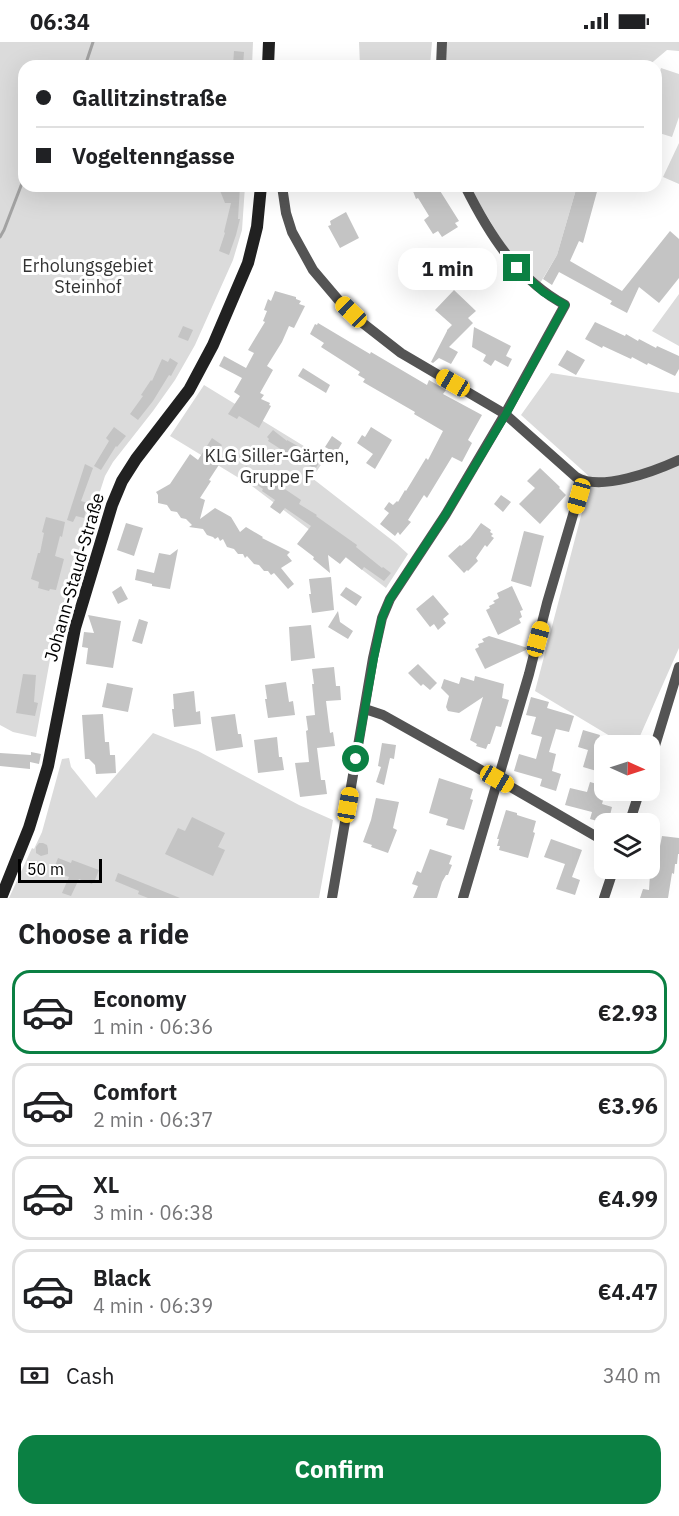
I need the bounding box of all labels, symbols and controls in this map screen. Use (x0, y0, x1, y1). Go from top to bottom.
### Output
text: 06:34 (30, 7, 90, 36)
text: Gallitzinstraße (72, 83, 227, 112)
text: Vogeltenngasse (72, 141, 235, 170)
callout: 1 min (397, 247, 496, 289)
park label: Erholungsgebiet Steinhof (22, 254, 154, 298)
route end (503, 254, 530, 281)
text: 1 min (421, 255, 474, 282)
car (332, 293, 370, 331)
car (433, 366, 473, 400)
park label: KLG Siller-Gärten, Gruppe F (205, 444, 349, 488)
car (565, 476, 593, 516)
street label: Johann-Staud-Straße (39, 490, 109, 664)
car (525, 619, 551, 659)
north arrow (594, 735, 660, 801)
map controls (594, 735, 660, 879)
route start (342, 745, 369, 772)
car (477, 762, 517, 796)
car (336, 786, 360, 824)
button: layers (594, 813, 660, 879)
scale bar (18, 856, 102, 884)
text: 50 m (27, 859, 64, 879)
text: Choose a ride (18, 916, 189, 951)
text: Economy (93, 984, 187, 1013)
icon: car (21, 985, 75, 1039)
text: €2.93 (598, 998, 658, 1027)
text: 1 min · 06:36 (93, 1013, 213, 1040)
text: Comfort (93, 1077, 177, 1106)
icon: car (21, 1078, 75, 1132)
text: €3.96 (598, 1091, 658, 1120)
text: 2 min · 06:37 (93, 1106, 213, 1133)
text: XL (93, 1170, 119, 1199)
icon: car (21, 1171, 75, 1225)
text: €4.99 (598, 1184, 658, 1213)
text: 3 min · 06:38 (93, 1199, 213, 1226)
text: Black (93, 1263, 151, 1292)
icon: car (21, 1264, 75, 1318)
text: €4.47 (598, 1277, 658, 1306)
text: 4 min · 06:39 (93, 1292, 213, 1319)
icon: cash (18, 1359, 51, 1392)
text: Cash (66, 1361, 115, 1390)
text: 340 m (603, 1362, 661, 1389)
button: Confirm (18, 1435, 661, 1504)

